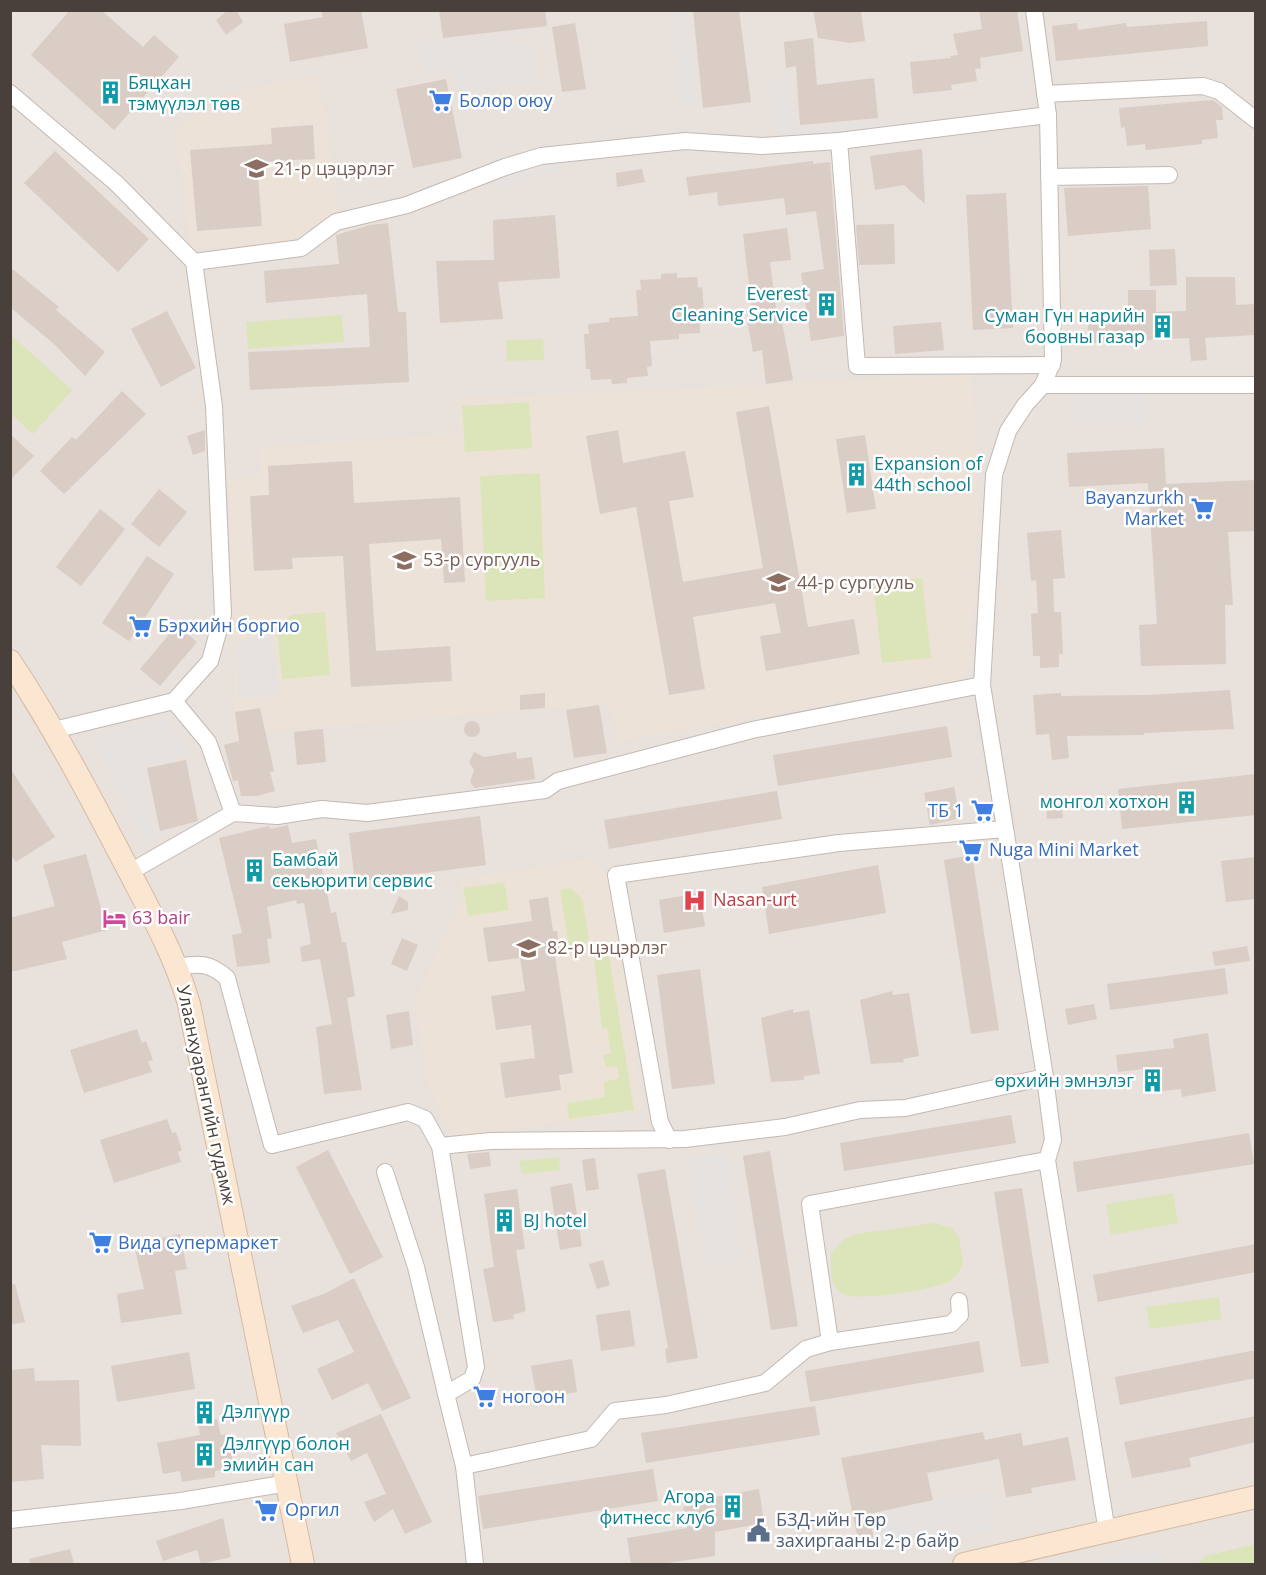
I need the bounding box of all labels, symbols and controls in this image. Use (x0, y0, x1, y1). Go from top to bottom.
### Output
place label: Бяцхан тэмүүлэл төв (128, 70, 240, 115)
building icon: Бяцхан тэмүүлэл төв (97, 80, 123, 106)
supermarket icon: Болор оюу (428, 88, 454, 114)
place label: Болор оюу (459, 88, 553, 112)
school or university icon: 21-р цэцэрлэг (243, 156, 269, 182)
place label: 21-р цэцэрлэг (274, 156, 395, 180)
place label: Everest Cleaning Service (671, 281, 808, 326)
building icon: Everest Cleaning Service (813, 291, 839, 317)
place label: Суман Гүн нарийн боовны газар (984, 303, 1145, 348)
building icon: Суман Гүн нарийн боовны газар (1150, 313, 1176, 339)
place label: Expansion of 44th school (874, 451, 983, 496)
building icon: Expansion of 44th school (843, 461, 869, 487)
place label: Bayanzurkh Market (1085, 485, 1184, 530)
supermarket icon: Bayanzurkh Market (1189, 495, 1215, 521)
school or university icon: 53-р сургууль (392, 547, 418, 573)
place label: 53-р сургууль (423, 547, 540, 571)
school or university icon: 44-р сургууль (766, 570, 792, 596)
place label: 44-р сургууль (797, 570, 914, 594)
supermarket icon: Бэрхийн боргио (127, 613, 153, 639)
place label: Бэрхийн боргио (158, 613, 300, 637)
place label: монгол хотхон (1040, 789, 1169, 813)
building icon: монгол хотхон (1174, 789, 1200, 815)
place label: ТБ 1 (928, 798, 964, 822)
supermarket icon: ТБ 1 (969, 798, 995, 824)
supermarket icon: Nuga Mini Market (958, 837, 984, 863)
place label: Nuga Mini Market (989, 837, 1139, 861)
place label: Бамбай секьюрити сервис (272, 847, 433, 892)
building icon: Бамбай секьюрити сервис (241, 857, 267, 883)
hospital icon: Nasan-urt (682, 887, 708, 913)
place label: Nasan-urt (713, 887, 797, 911)
hotel icon: 63 bair (101, 905, 127, 931)
place label: 63 bair (132, 905, 191, 929)
school or university icon: 82-р цэцэрлэг (516, 935, 542, 961)
place label: 82-р цэцэрлэг (547, 935, 668, 959)
street label: Улаанхуарангийн гудамж (172, 983, 242, 1208)
place label: өрхийн эмнэлэг (994, 1068, 1134, 1092)
building icon: өрхийн эмнэлэг (1139, 1068, 1165, 1094)
building icon: BJ hotel (492, 1208, 518, 1234)
place label: BJ hotel (523, 1208, 587, 1232)
supermarket icon: Вида супермаркет (87, 1230, 113, 1256)
place label: Вида супермаркет (118, 1230, 279, 1254)
supermarket icon: ногоон (471, 1384, 497, 1410)
place label: ногоон (502, 1384, 565, 1408)
building icon: Дэлгүүр (191, 1399, 217, 1425)
place label: Дэлгүүр (222, 1399, 290, 1423)
place label: Дэлгүүр болон эмийн сан (223, 1431, 350, 1476)
building icon: Дэлгүүр болон эмийн сан (192, 1441, 218, 1467)
place label: Агора фитнесс клуб (599, 1484, 715, 1529)
building icon: Агора фитнесс клуб (720, 1494, 746, 1520)
supermarket icon: Оргил (254, 1497, 280, 1523)
place label: Оргил (285, 1497, 340, 1521)
place label: БЗД-ийн Төр захиргааны 2-р байр (776, 1507, 959, 1552)
public building icon: БЗД-ийн Төр захиргааны 2-р байр (745, 1517, 771, 1543)

